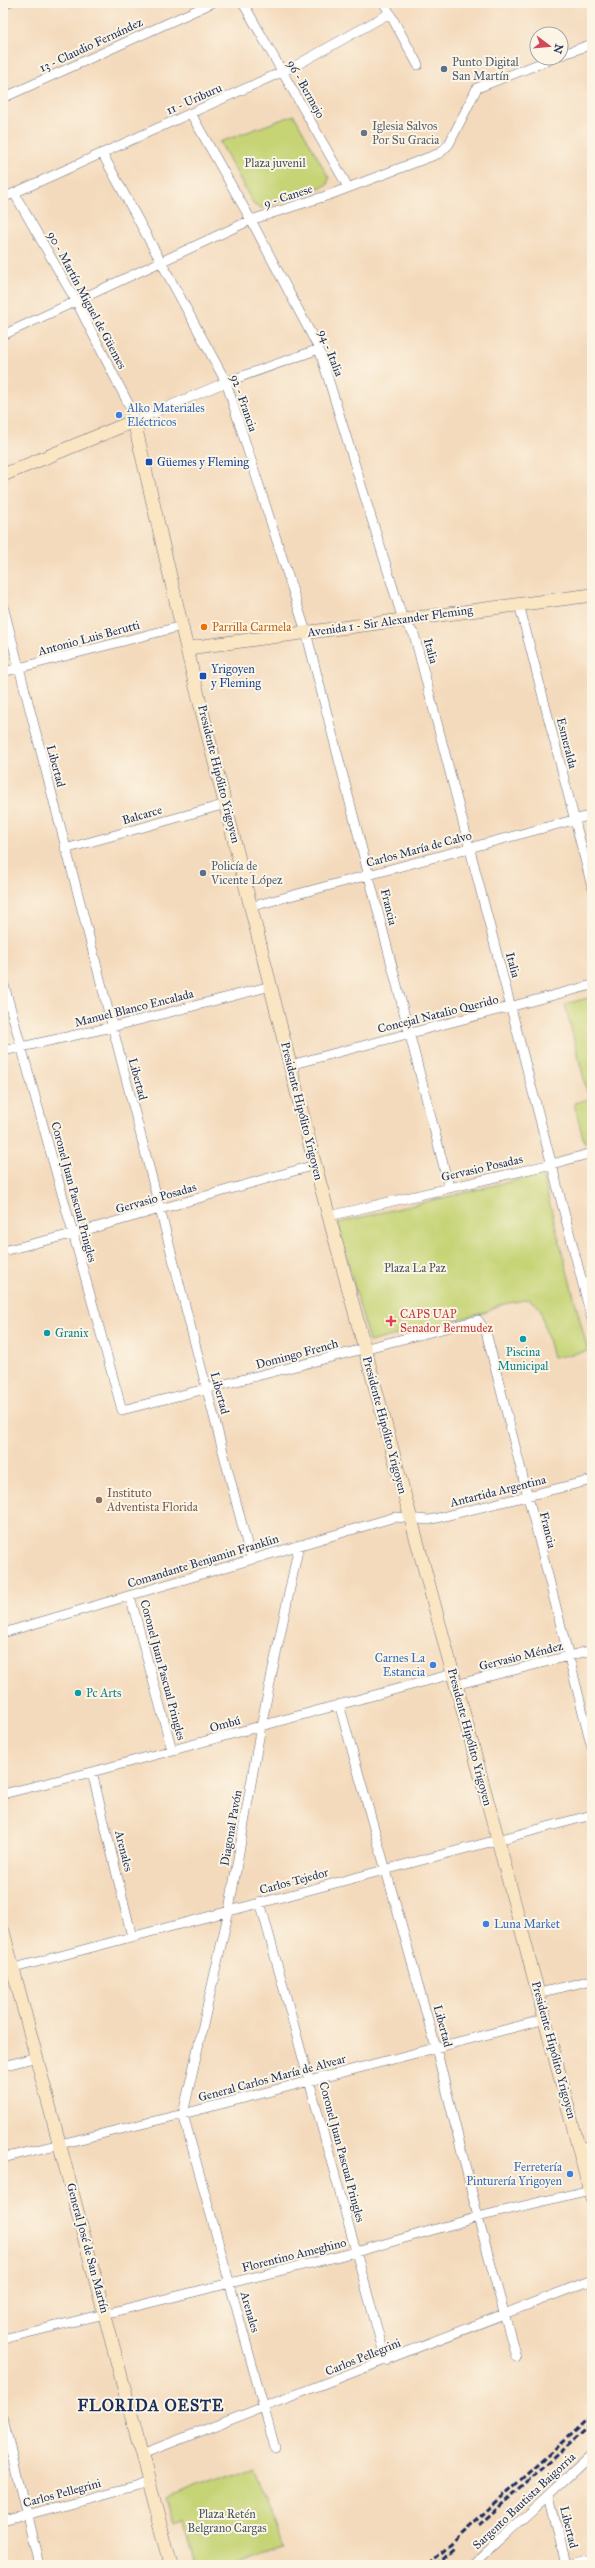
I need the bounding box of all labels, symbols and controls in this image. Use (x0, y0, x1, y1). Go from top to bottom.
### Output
street label: 13 - Claudio Fernández (37, 15, 145, 75)
north arrow (529, 26, 569, 66)
text: N (550, 42, 566, 56)
place label: Punto Digital San Martín (452, 55, 520, 83)
street label: 96 - Bermejo (284, 58, 328, 120)
marker: Punto Digital San Martín (439, 64, 449, 74)
street label: 11 - Uriburu (164, 80, 225, 118)
place label: Iglesia Salvos Por Su Gracia (372, 119, 440, 147)
marker: Iglesia Salvos Por Su Gracia (359, 128, 369, 138)
park label: Plaza juvenil (244, 156, 306, 170)
street label: 9 - Canese (262, 182, 314, 210)
street label: 90 - Martín Miguel de Güemes (44, 229, 129, 372)
street label: 94 - Italia (316, 328, 347, 379)
street label: 92 - Francia (228, 373, 261, 434)
place label: Alko Materiales Eléctricos (126, 401, 205, 429)
marker: Alko Materiales Eléctricos (114, 410, 124, 420)
place label: Güemes y Fleming (157, 455, 249, 470)
marker: Güemes y Fleming (144, 457, 154, 467)
street label: Avenida 1 - Sir Alexander Fleming (306, 602, 474, 641)
street label: Antonio Luis Berutti (36, 618, 142, 659)
place label: Parrilla Carmela (212, 620, 292, 634)
marker: Parrilla Carmela (199, 622, 209, 632)
street label: Italia (421, 637, 441, 666)
place label: Yrigoyen y Fleming (211, 662, 261, 691)
marker: Yrigoyen y Fleming (198, 671, 208, 681)
street label: Presidente Hipólito Yrigoyen (194, 703, 243, 845)
street label: Esmeralda (554, 716, 580, 771)
street label: Libertad (44, 744, 68, 788)
street label: Balcarce (120, 803, 164, 827)
street label: Carlos María de Calvo (365, 828, 473, 870)
place label: Policía de Vicente López (210, 859, 283, 887)
marker: Policía de Vicente López (198, 868, 208, 878)
street label: Francia (378, 887, 400, 928)
street label: Italia (503, 951, 523, 980)
street label: Manuel Blanco Encalada (73, 986, 196, 1030)
street label: Concejal Natalio Querido (376, 992, 500, 1036)
street label: Presidente Hipólito Yrigoyen (277, 1040, 326, 1182)
street label: Libertad (126, 1057, 150, 1101)
street label: Coronel Juan Pascual Pringles (48, 1120, 100, 1264)
street label: Gervasio Posadas (440, 1152, 524, 1184)
street label: Gervasio Posadas (114, 1180, 198, 1216)
park label: Plaza La Paz (384, 1261, 447, 1275)
place label: CAPS UAP Senador Bermudez (400, 1307, 494, 1335)
marker: CAPS UAP Senador Bermudez (385, 1315, 397, 1327)
place label: Granix (55, 1326, 89, 1340)
marker: Granix (42, 1328, 52, 1338)
marker: Piscina Municipal (518, 1334, 528, 1344)
street label: Domingo French (254, 1336, 340, 1373)
place label: Piscina Municipal (497, 1345, 549, 1373)
street label: Presidente Hipólito Yrigoyen (359, 1355, 410, 1496)
street label: Libertad (208, 1371, 232, 1415)
street label: Antartida Argentina (448, 1472, 548, 1511)
place label: Instituto Adventista Florida (106, 1486, 199, 1514)
marker: Instituto Adventista Florida (94, 1495, 104, 1505)
street label: Francia (537, 1510, 559, 1551)
street label: Comandante Benjamin Franklin (126, 1531, 281, 1591)
street label: Coronel Juan Pascual Pringles (137, 1598, 189, 1742)
street label: Gervasio Méndez (478, 1639, 565, 1673)
place label: Carnes La Estancia (375, 1651, 426, 1679)
marker: Carnes La Estancia (428, 1660, 438, 1670)
street label: Presidente Hipólito Yrigoyen (444, 1667, 495, 1808)
place label: Pc Arts (86, 1686, 121, 1700)
marker: Pc Arts (73, 1688, 83, 1698)
street label: Ombú (208, 1713, 243, 1735)
street label: Diagonal Pavón (217, 1788, 246, 1867)
street label: Arenales (112, 1828, 136, 1873)
street label: Carlos Tejedor (258, 1865, 330, 1897)
place label: Luna Market (494, 1917, 561, 1931)
marker: Luna Market (481, 1919, 491, 1929)
street label: Presidente Hipólito Yrigoyen (528, 1980, 579, 2121)
street label: Libertad (431, 2004, 455, 2048)
street label: General Carlos María de Alvear (197, 2051, 348, 2104)
street label: Coronel Juan Pascual Pringles (316, 2080, 368, 2224)
place label: Ferretería Pinturería Yrigoyen (466, 2160, 563, 2189)
marker: Ferretería Pinturería Yrigoyen (565, 2169, 575, 2179)
street label: General José de San Martín (63, 2181, 112, 2315)
street label: Florentino Ameghino (240, 2235, 348, 2276)
street label: Arenales (237, 2289, 262, 2334)
street label: Carlos Pellegrini (323, 2335, 404, 2379)
district label: FLORIDA OESTE (77, 2396, 225, 2415)
street label: Sargento Bautista Baigorria (470, 2449, 580, 2553)
street label: Carlos Pellegrini (21, 2476, 103, 2511)
street label: Libertad (557, 2505, 581, 2549)
park label: Plaza Retén Belgrano Cargas (187, 2507, 267, 2536)

